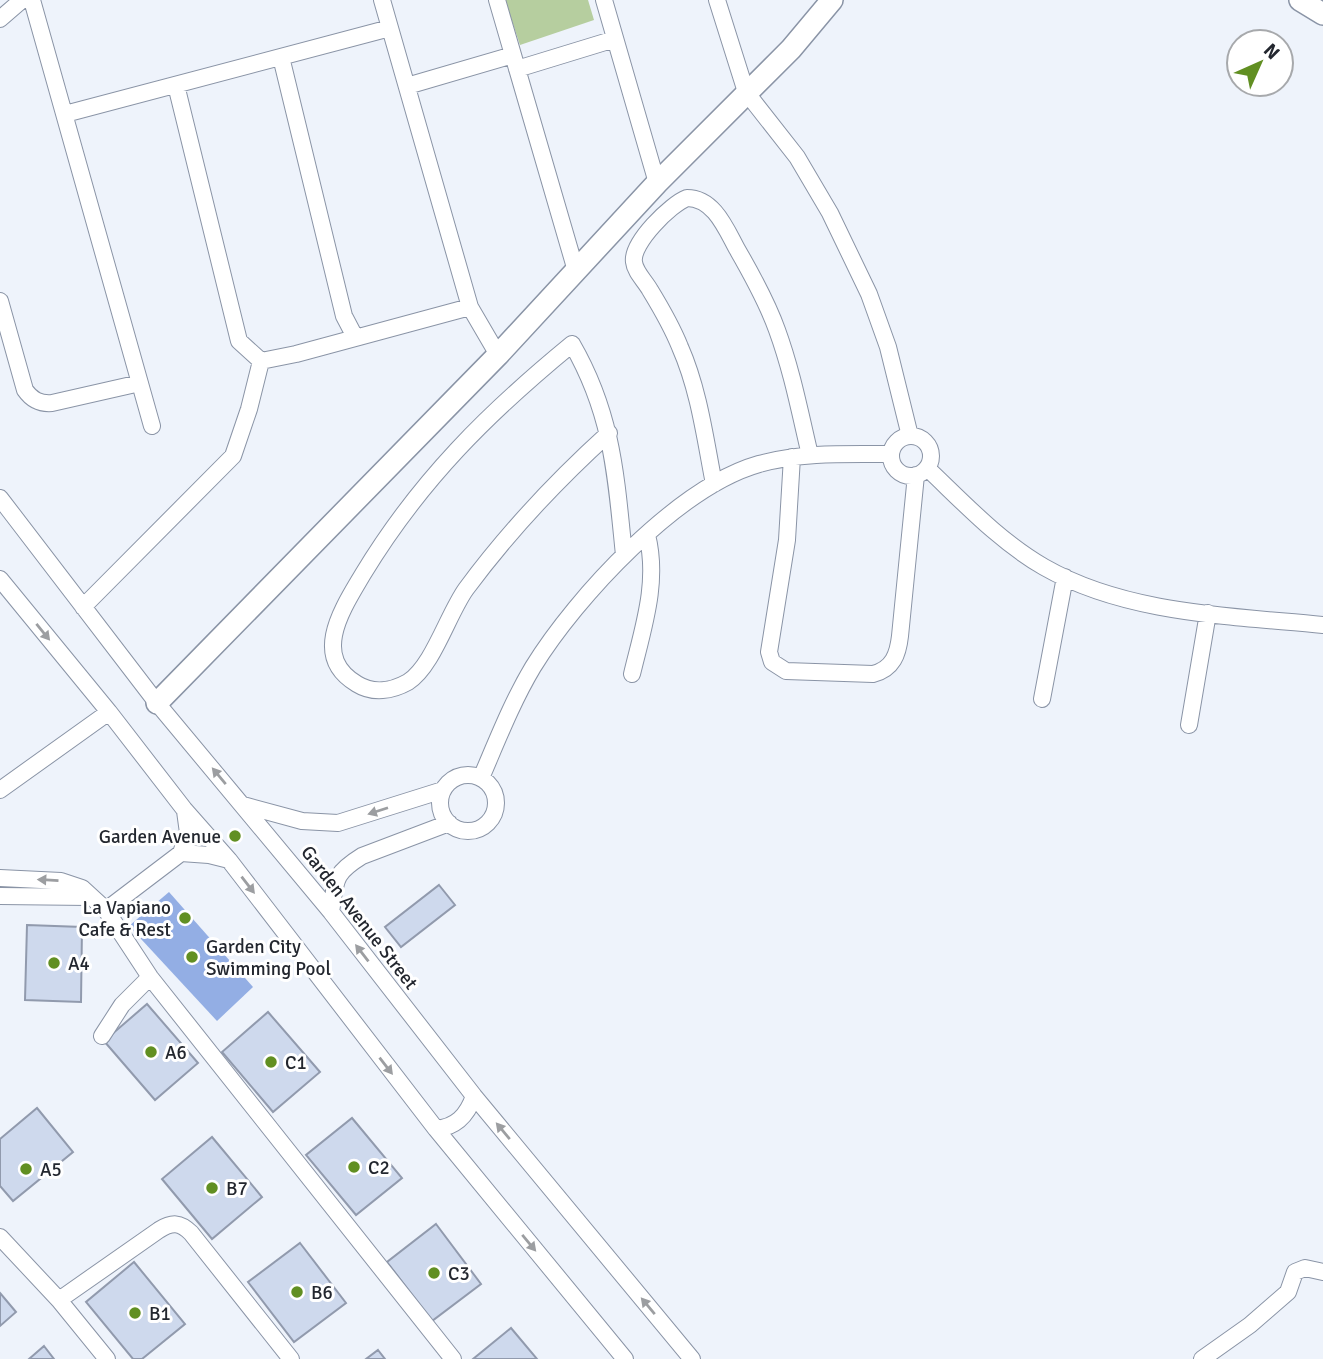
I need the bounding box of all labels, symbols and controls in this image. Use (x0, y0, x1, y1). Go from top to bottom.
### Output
north arrow (1225, 28, 1295, 98)
text: N (1258, 39, 1284, 65)
one-way arrow (35, 624, 50, 641)
one-way arrow (211, 767, 227, 785)
one-way arrow (368, 807, 389, 817)
place label: Garden Avenue (99, 825, 221, 849)
marker: Garden Avenue (227, 828, 243, 844)
street label: Garden Avenue Street (296, 841, 423, 995)
one-way arrow (36, 874, 58, 885)
one-way arrow (240, 876, 255, 894)
place label: La Vapiano Cafe & Rest (79, 896, 171, 942)
marker: La Vapiano Cafe & Rest (177, 910, 193, 926)
place label: Garden City Swimming Pool (206, 935, 331, 981)
one-way arrow (355, 944, 370, 962)
marker: Garden City Swimming Pool (184, 949, 200, 965)
place label: A4 (68, 952, 90, 976)
marker: A4 (46, 955, 62, 971)
place label: A6 (165, 1041, 187, 1065)
marker: A6 (143, 1044, 159, 1060)
place label: C1 (285, 1051, 307, 1075)
marker: C1 (263, 1054, 279, 1070)
one-way arrow (379, 1056, 394, 1074)
one-way arrow (496, 1123, 511, 1140)
place label: C2 (368, 1156, 390, 1180)
place label: A5 (40, 1158, 62, 1182)
marker: C2 (346, 1159, 362, 1175)
marker: A5 (18, 1161, 34, 1177)
place label: B7 (226, 1177, 248, 1201)
marker: B7 (204, 1180, 220, 1196)
one-way arrow (521, 1234, 536, 1251)
place label: C3 (448, 1262, 470, 1286)
marker: C3 (426, 1265, 442, 1281)
place label: B6 (311, 1281, 333, 1305)
marker: B6 (289, 1284, 305, 1300)
one-way arrow (641, 1298, 656, 1315)
place label: B1 (149, 1302, 171, 1326)
marker: B1 (127, 1305, 143, 1321)

